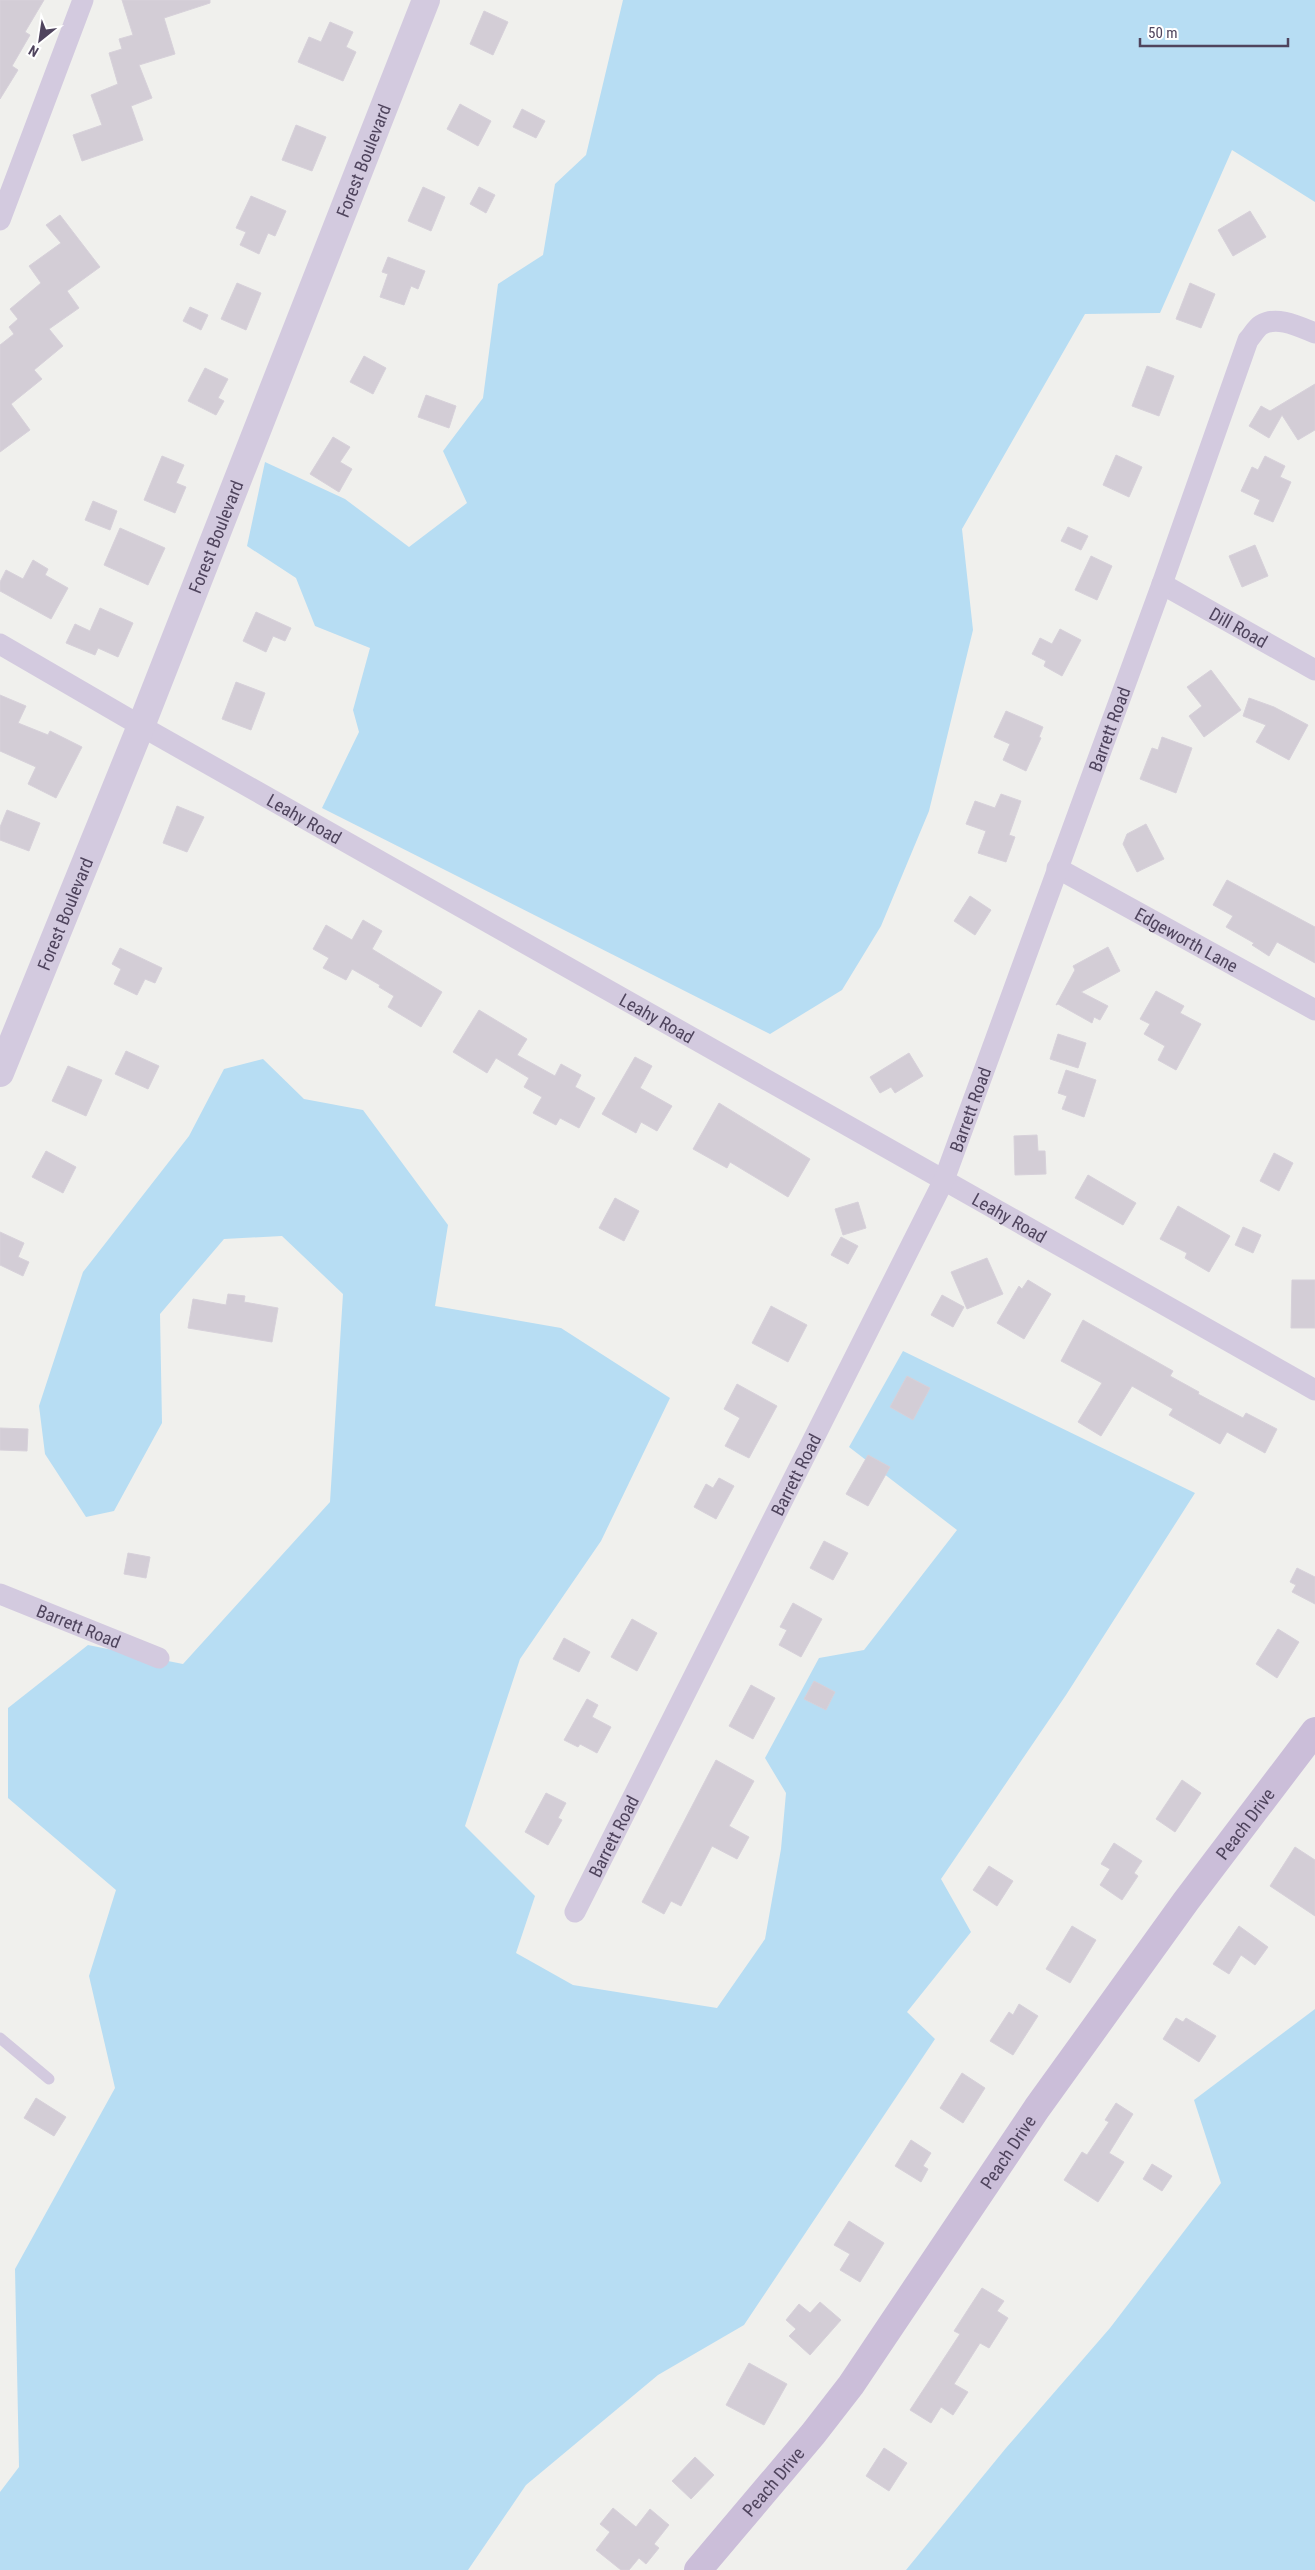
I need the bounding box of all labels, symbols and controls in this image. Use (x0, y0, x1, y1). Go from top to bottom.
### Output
north arrow (15, 15, 65, 65)
scale bar (1140, 15, 1288, 47)
text: 50 m (1148, 24, 1178, 42)
text: N (26, 42, 41, 60)
street label: Forest Boulevard (331, 101, 395, 220)
street label: Forest Boulevard (184, 477, 247, 596)
street label: Dill Road (1206, 603, 1271, 652)
street label: Barrett Road (1084, 684, 1134, 774)
street label: Leahy Road (264, 789, 345, 848)
street label: Forest Boulevard (33, 854, 97, 973)
street label: Edgeworth Lane (1132, 903, 1242, 976)
street label: Leahy Road (616, 989, 698, 1047)
street label: Barrett Road (945, 1064, 995, 1155)
street label: Leahy Road (969, 1188, 1051, 1247)
street label: Barrett Road (766, 1430, 825, 1519)
street label: Barrett Road (34, 1599, 124, 1652)
street label: Peach Drive (1211, 1784, 1279, 1863)
street label: Barrett Road (584, 1792, 643, 1880)
street label: Peach Drive (975, 2111, 1040, 2193)
street label: Peach Drive (738, 2443, 808, 2520)

